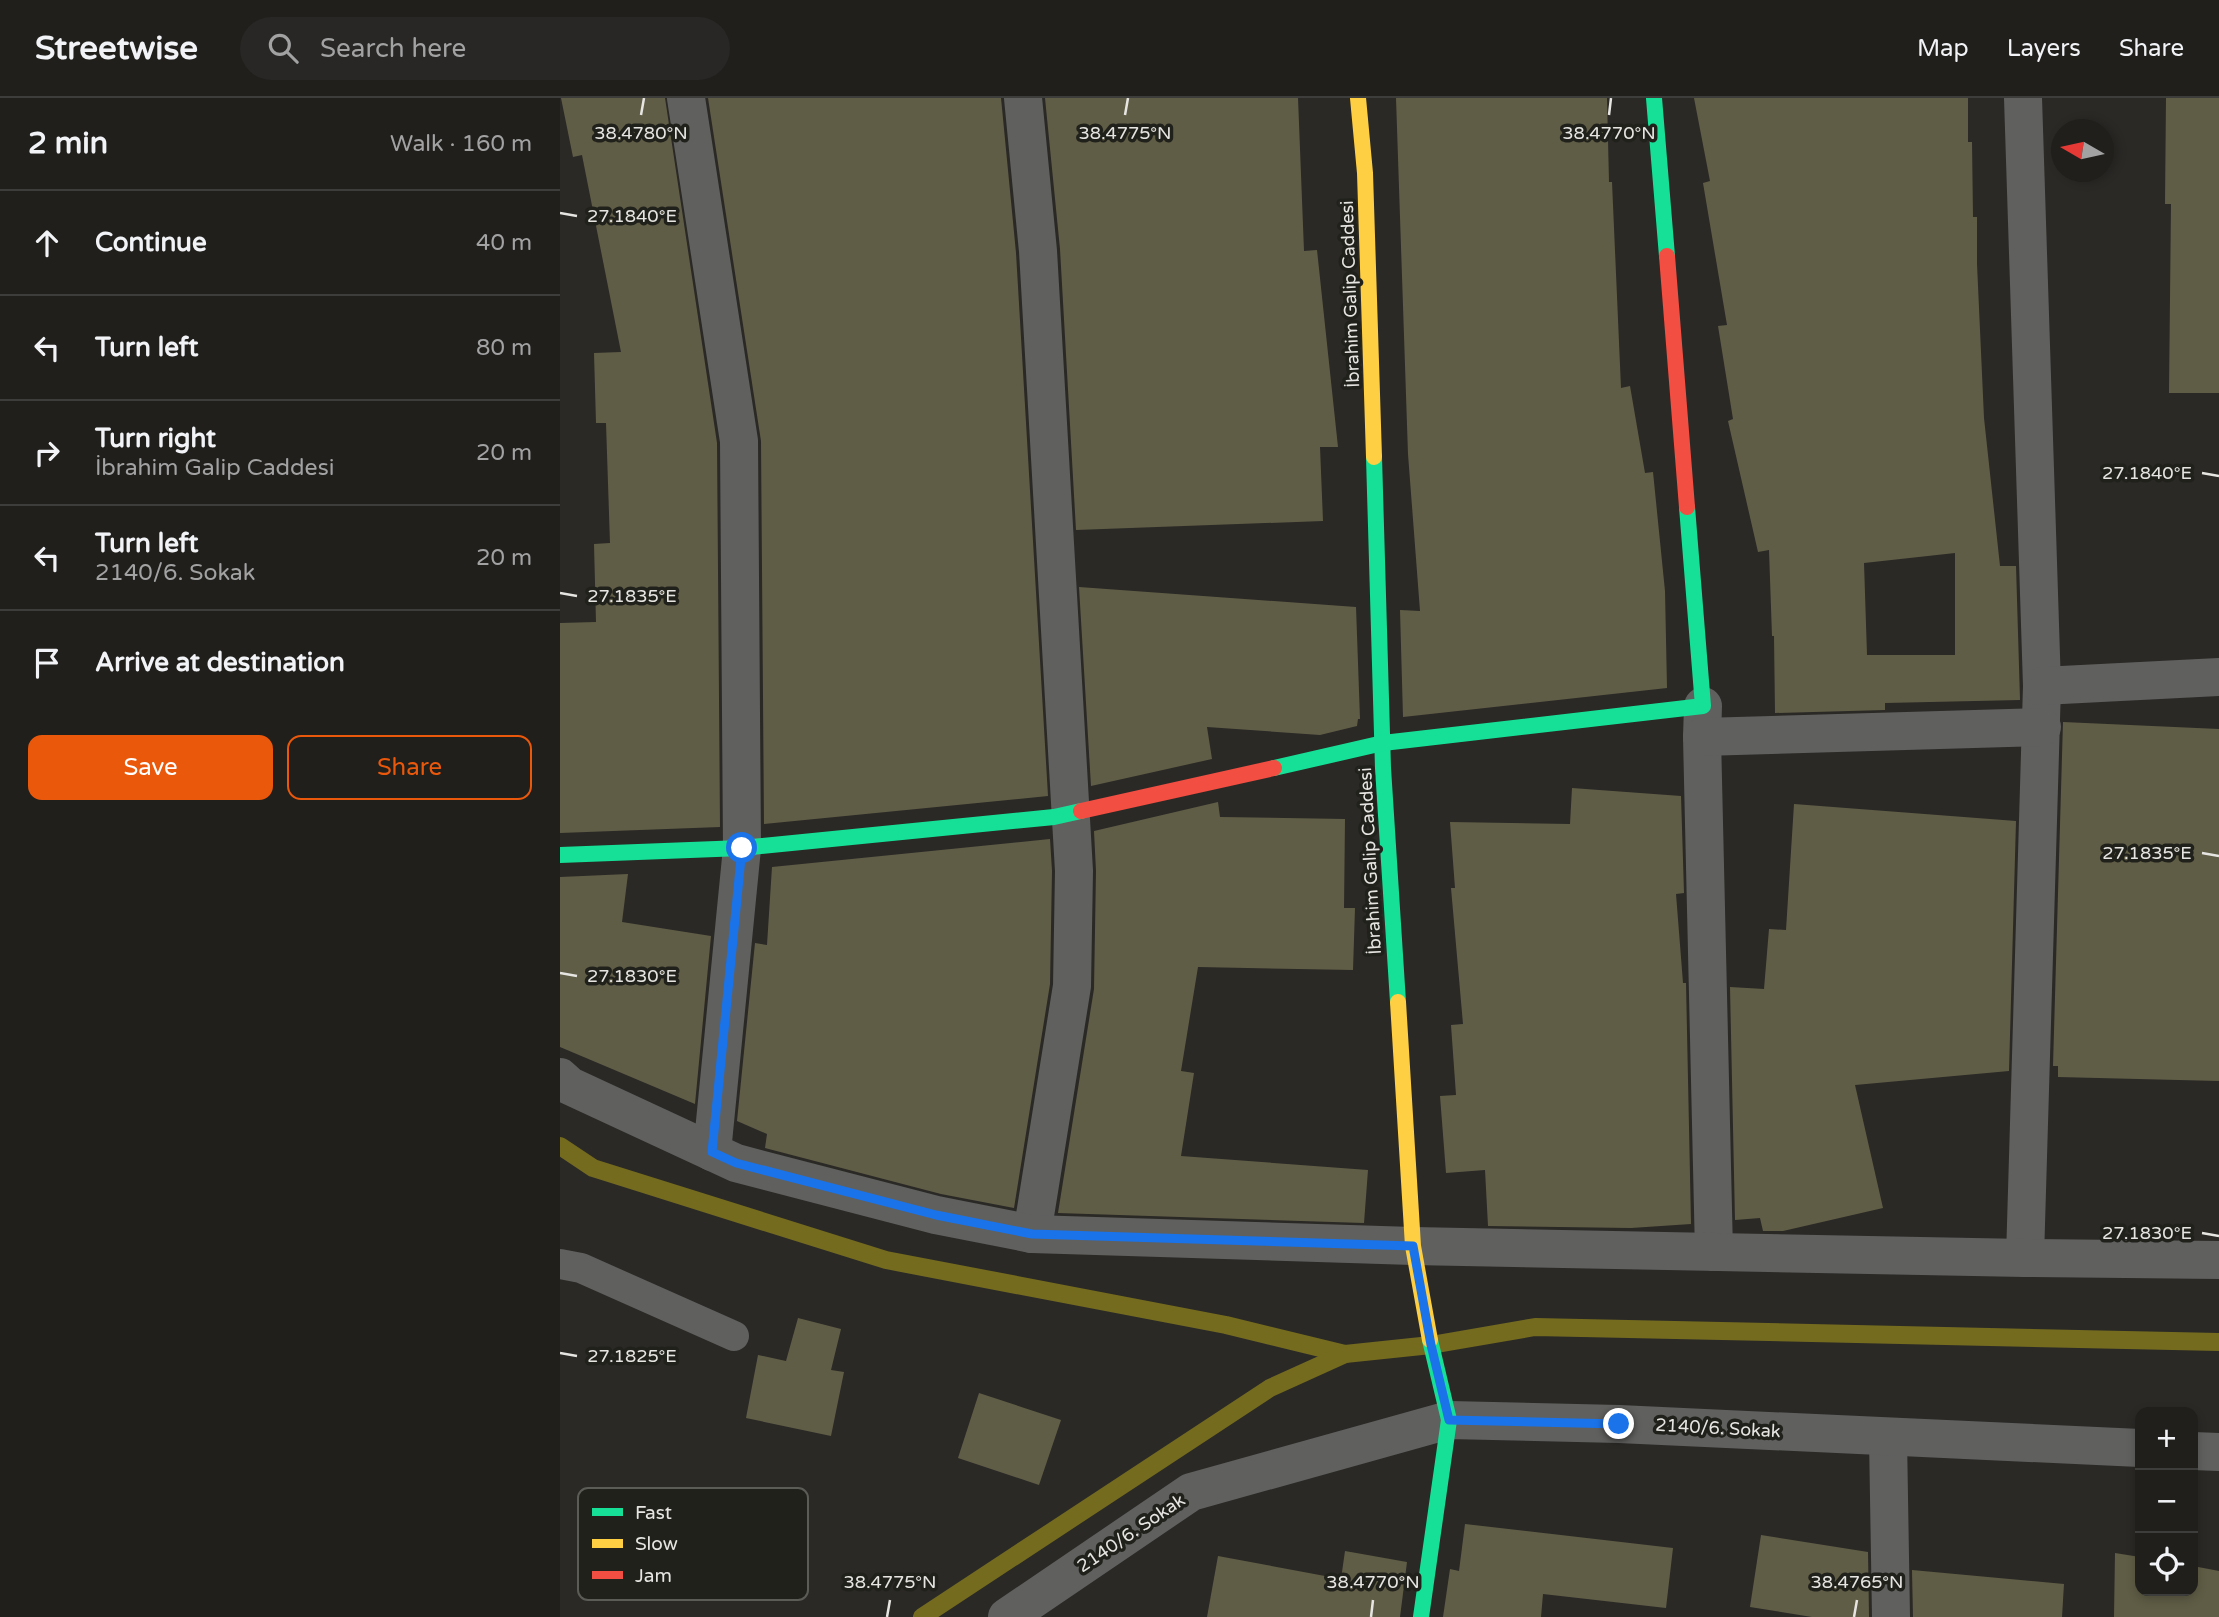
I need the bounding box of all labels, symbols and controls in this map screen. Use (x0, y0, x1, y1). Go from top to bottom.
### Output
search box (240, 17, 730, 80)
text: Streetwise (35, 29, 198, 68)
icon: search (264, 29, 302, 67)
text: Search here (320, 33, 466, 64)
text: Map (1917, 34, 1969, 63)
text: Layers (2007, 34, 2081, 63)
text: Share (2119, 34, 2184, 63)
north arrow (2051, 119, 2114, 182)
text: 38.4780°N (594, 122, 688, 144)
text: 38.4775°N (1078, 122, 1172, 144)
text: 38.4770°N (1562, 122, 1656, 144)
text: 2 min (28, 125, 108, 162)
text: Walk · 160 m (390, 130, 532, 158)
street label: İbrahim Galip Caddesi (1336, 200, 1364, 388)
text: 27.1840°E (587, 205, 677, 227)
icon: ahead (28, 224, 66, 262)
text: Continue (95, 227, 207, 258)
text: 40 m (476, 229, 532, 257)
icon: left (28, 329, 66, 367)
text: Turn left (95, 332, 198, 363)
text: 80 m (476, 334, 532, 362)
text: Turn right (95, 423, 216, 454)
icon: right (28, 434, 66, 472)
text: 20 m (476, 439, 532, 467)
text: İbrahim Galip Caddesi (95, 454, 334, 482)
text: 27.1840°E (2102, 462, 2192, 484)
text: Turn left (95, 528, 198, 559)
icon: left (28, 539, 66, 577)
text: 20 m (476, 544, 532, 572)
text: 2140/6. Sokak (95, 559, 255, 587)
text: 27.1835°E (587, 585, 677, 607)
icon: arrive (28, 644, 66, 682)
text: Arrive at destination (95, 647, 345, 678)
button: Save (28, 735, 273, 800)
button: Share (287, 735, 532, 800)
street label: İbrahim Galip Caddesi (1354, 767, 1386, 955)
route start (726, 832, 757, 863)
text: 27.1835°E (2102, 842, 2192, 864)
text: 27.1830°E (587, 965, 677, 987)
text: 27.1830°E (2102, 1222, 2192, 1244)
text: 27.1825°E (587, 1345, 677, 1367)
map controls (2135, 1407, 2198, 1596)
button: + (2135, 1407, 2198, 1470)
route end (1603, 1408, 1634, 1439)
street label: 2140/6. Sokak (1655, 1414, 1781, 1442)
button: − (2135, 1470, 2198, 1533)
legend (578, 1488, 808, 1600)
street label: 2140/6. Sokak (1073, 1489, 1189, 1577)
text: Fast (635, 1502, 672, 1524)
text: Slow (635, 1533, 678, 1555)
button: locate (2135, 1533, 2198, 1596)
text: Jam (635, 1565, 672, 1587)
text: 38.4775°N (843, 1571, 937, 1593)
text: 38.4770°N (1326, 1571, 1420, 1593)
text: 38.4765°N (1810, 1571, 1904, 1593)

